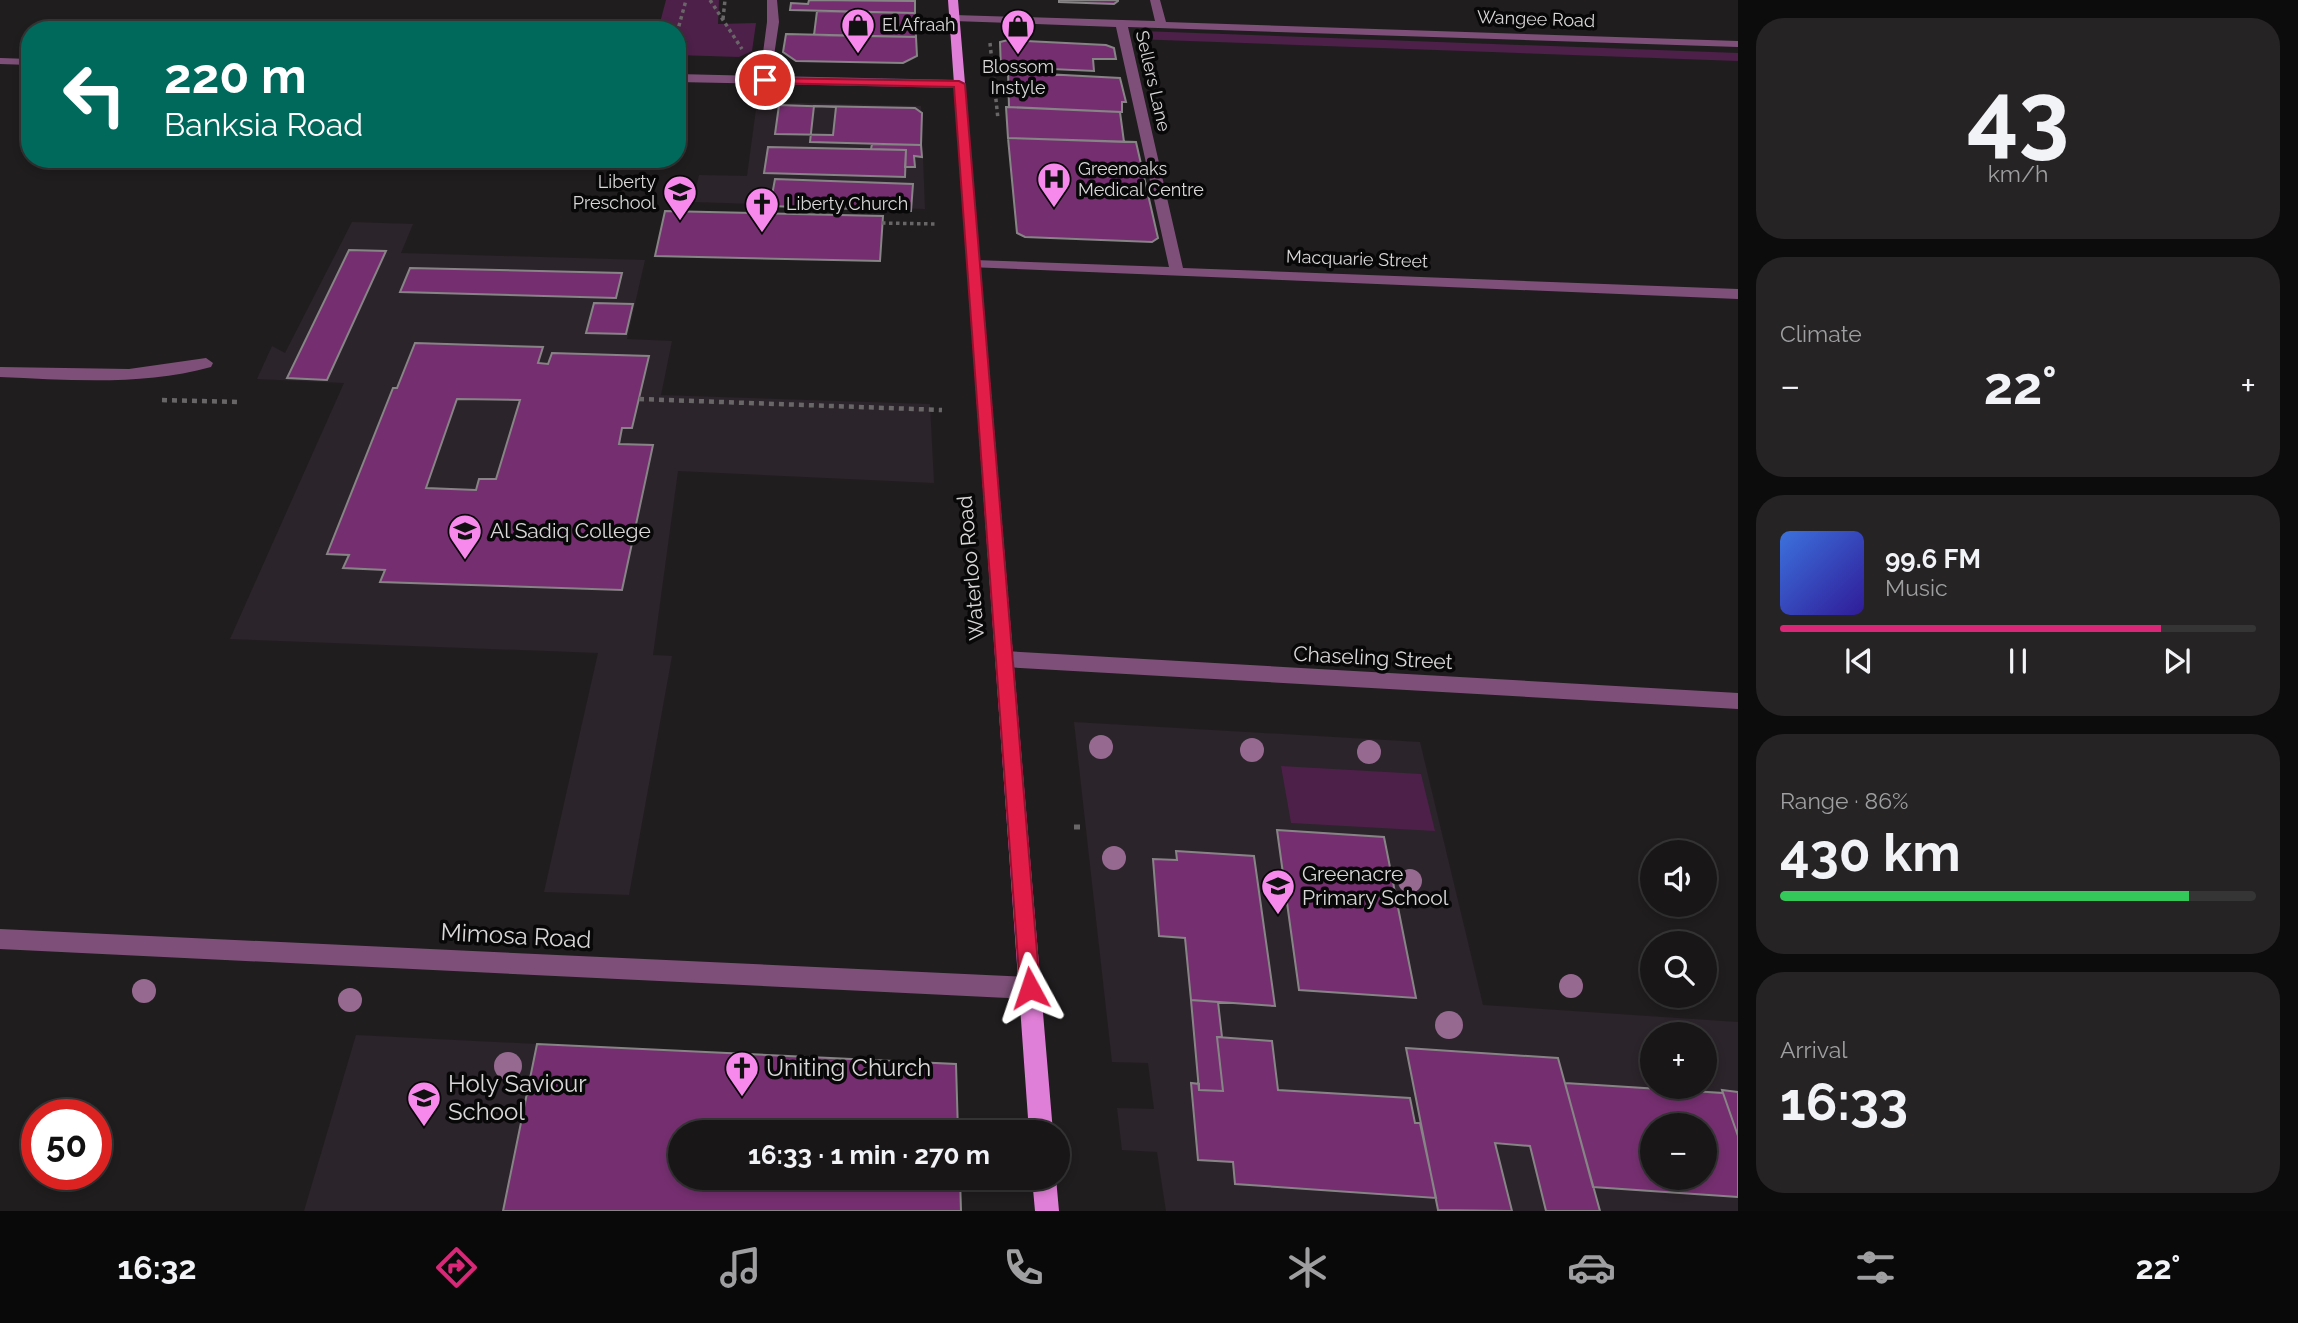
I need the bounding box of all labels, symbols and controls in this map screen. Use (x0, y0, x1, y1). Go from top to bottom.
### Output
shop icon: El Afraah (839, 6, 877, 55)
street label: Wangee Road (1477, 6, 1595, 31)
shop icon: Blossom Instyle (999, 7, 1037, 56)
place label: El Afraah (882, 14, 956, 35)
street label: Sellers Lane (1132, 28, 1175, 134)
text: 220 m (164, 47, 307, 104)
icon: left (49, 49, 140, 140)
pin (735, 50, 795, 110)
place label: Blossom Instyle (982, 56, 1054, 98)
icon: arrive (746, 61, 784, 99)
text: 43 (1967, 61, 2069, 168)
text: Banksia Road (164, 106, 363, 143)
place label: Greenoaks Medical Centre (1078, 158, 1204, 200)
hospital icon: Greenoaks Medical Centre (1035, 160, 1073, 209)
text: km/h (1988, 160, 2048, 187)
place label: Liberty Preschool (573, 171, 656, 213)
school or university icon: Liberty Preschool (661, 173, 699, 222)
church icon: Liberty Church (743, 185, 781, 234)
place label: Liberty Church (786, 193, 908, 214)
street label: Macquarie Street (1286, 246, 1428, 271)
text: Climate (1780, 320, 1862, 347)
text: 22° (1984, 355, 2057, 416)
text: − (1780, 363, 1800, 408)
text: + (2240, 363, 2256, 408)
street label: Waterloo Road (952, 495, 989, 641)
school or university icon: Al Sadiq College (446, 512, 484, 561)
place label: Al Sadiq College (490, 518, 651, 543)
text: 99.6 FM (1885, 544, 1981, 574)
text: Music (1885, 574, 1948, 601)
street label: Chaseling Street (1293, 641, 1453, 674)
icon: previous (1840, 642, 1878, 680)
icon: pause (1999, 642, 2037, 680)
icon: next (2158, 642, 2196, 680)
text: Range · 86% (1780, 787, 1909, 814)
text: 430 km (1780, 822, 1961, 883)
map controls (1640, 840, 1717, 1190)
button: sound (1640, 840, 1717, 917)
place label: Greenacre Primary School (1302, 861, 1449, 910)
school or university icon: Greenacre Primary School (1259, 867, 1297, 916)
street label: Mimosa Road (440, 917, 592, 954)
button: search (1640, 931, 1717, 1008)
position arrow (993, 951, 1067, 1025)
button: + (1640, 1022, 1717, 1099)
text: Arrival (1780, 1036, 1847, 1063)
church icon: Uniting Church (723, 1049, 761, 1098)
place label: Uniting Church (766, 1053, 931, 1082)
place label: Holy Saviour School (448, 1069, 587, 1126)
text: 16:33 (1780, 1071, 1908, 1132)
school or university icon: Holy Saviour School (405, 1079, 443, 1128)
speed limit sign: 50 (21, 1099, 112, 1190)
button: − (1640, 1113, 1717, 1190)
text: 16:33 · 1 min · 270 m (748, 1140, 990, 1170)
icon: directions (432, 1243, 481, 1292)
icon: music (716, 1243, 765, 1292)
icon: phone (999, 1243, 1048, 1292)
icon: climate (1283, 1243, 1332, 1292)
icon: car (1567, 1243, 1616, 1292)
icon: filters (1851, 1243, 1900, 1292)
text: 16:32 (117, 1249, 197, 1286)
text: 22° (2135, 1249, 2180, 1286)

